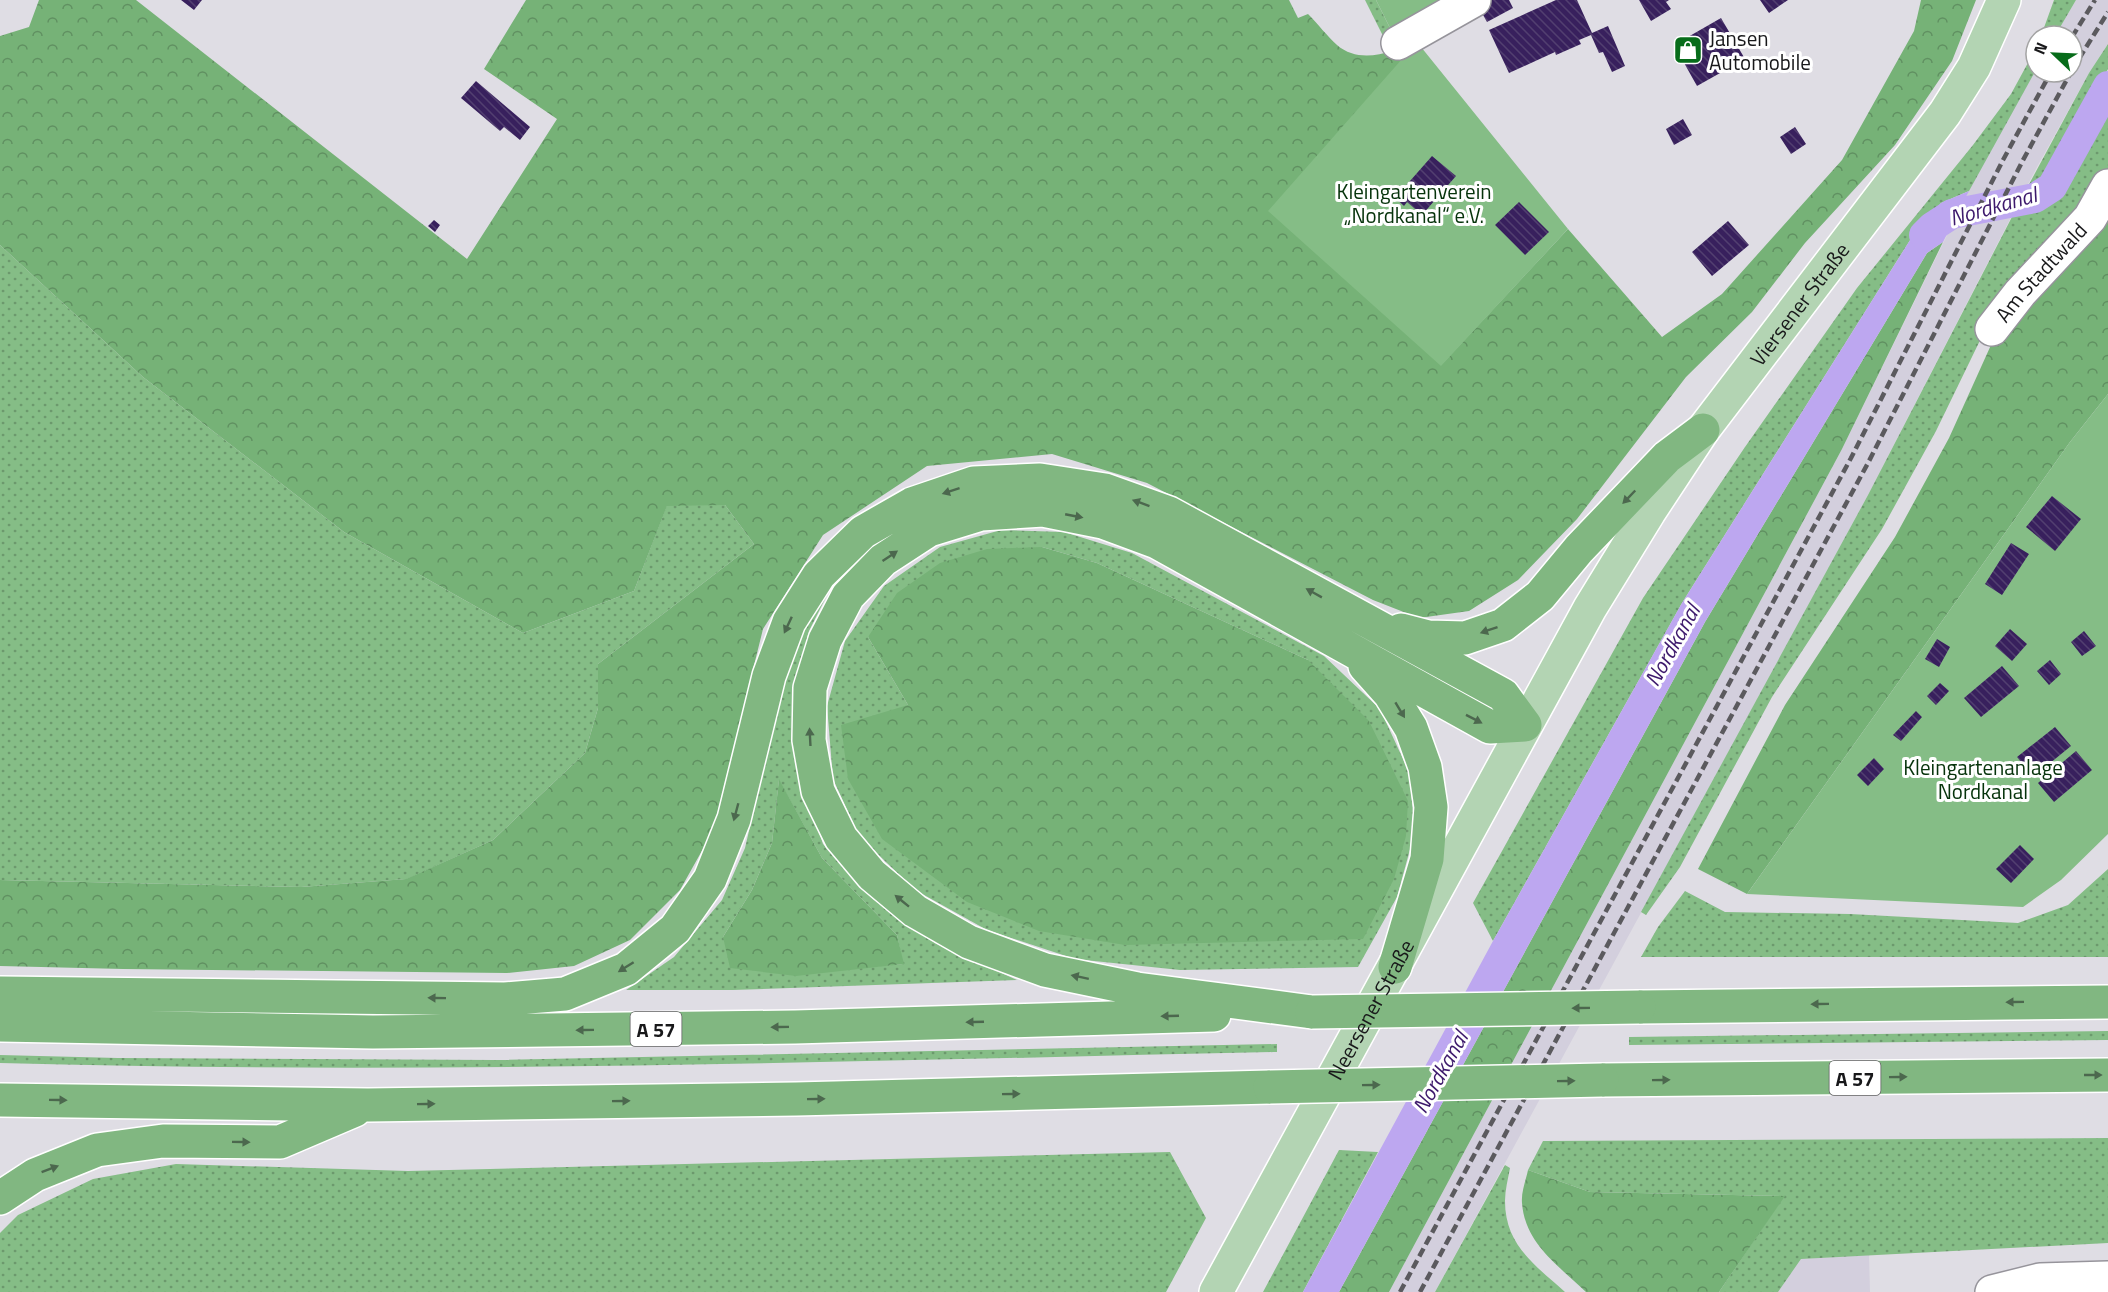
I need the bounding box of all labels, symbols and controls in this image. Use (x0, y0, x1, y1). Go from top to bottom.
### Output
place label: Jansen Automobile (1709, 22, 1811, 78)
north arrow (2024, 24, 2084, 84)
shop icon: Jansen Automobile (1672, 34, 1704, 66)
text: N (2027, 38, 2053, 58)
park label: Kleingartenverein „Nordkanal“ e.V. (1336, 175, 1492, 231)
water label: Nordkanal (1945, 177, 2043, 235)
street label: Am Stadtwald (1987, 215, 2094, 329)
street label: Viersener Straße (1742, 235, 1857, 372)
one-way arrow (942, 487, 960, 496)
one-way arrow (1622, 490, 1636, 505)
one-way arrow (1132, 498, 1150, 508)
one-way arrow (1065, 512, 1084, 521)
one-way arrow (882, 550, 899, 561)
one-way arrow (1305, 588, 1322, 598)
water label: Nordkanal (1635, 596, 1710, 692)
one-way arrow (784, 616, 793, 633)
one-way arrow (1479, 625, 1497, 635)
one-way arrow (1395, 702, 1405, 719)
one-way arrow (1465, 713, 1483, 723)
one-way arrow (805, 728, 814, 747)
park label: Kleingartenanlage Nordkanal (1903, 751, 2063, 807)
one-way arrow (730, 803, 740, 821)
one-way arrow (895, 895, 910, 907)
street label: Neersener Straße (1319, 933, 1422, 1086)
one-way arrow (618, 962, 634, 973)
one-way arrow (1070, 972, 1089, 981)
one-way arrow (428, 993, 447, 1003)
one-way arrow (2006, 997, 2025, 1007)
one-way arrow (1811, 1000, 1830, 1009)
one-way arrow (1571, 1003, 1590, 1012)
road number: A 57 (630, 1012, 682, 1046)
one-way arrow (1160, 1012, 1179, 1021)
one-way arrow (965, 1017, 984, 1027)
one-way arrow (770, 1023, 789, 1032)
water label: Nordkanal (1403, 1023, 1478, 1119)
one-way arrow (575, 1025, 594, 1034)
road number: A 57 (1830, 1061, 1880, 1095)
one-way arrow (2083, 1070, 2102, 1080)
one-way arrow (1888, 1072, 1907, 1082)
one-way arrow (1651, 1075, 1670, 1085)
one-way arrow (1556, 1076, 1575, 1086)
one-way arrow (1361, 1080, 1380, 1090)
one-way arrow (1002, 1089, 1021, 1098)
one-way arrow (807, 1094, 826, 1103)
one-way arrow (49, 1096, 68, 1105)
one-way arrow (612, 1097, 631, 1106)
one-way arrow (417, 1099, 436, 1109)
one-way arrow (232, 1137, 251, 1147)
one-way arrow (41, 1164, 59, 1173)

